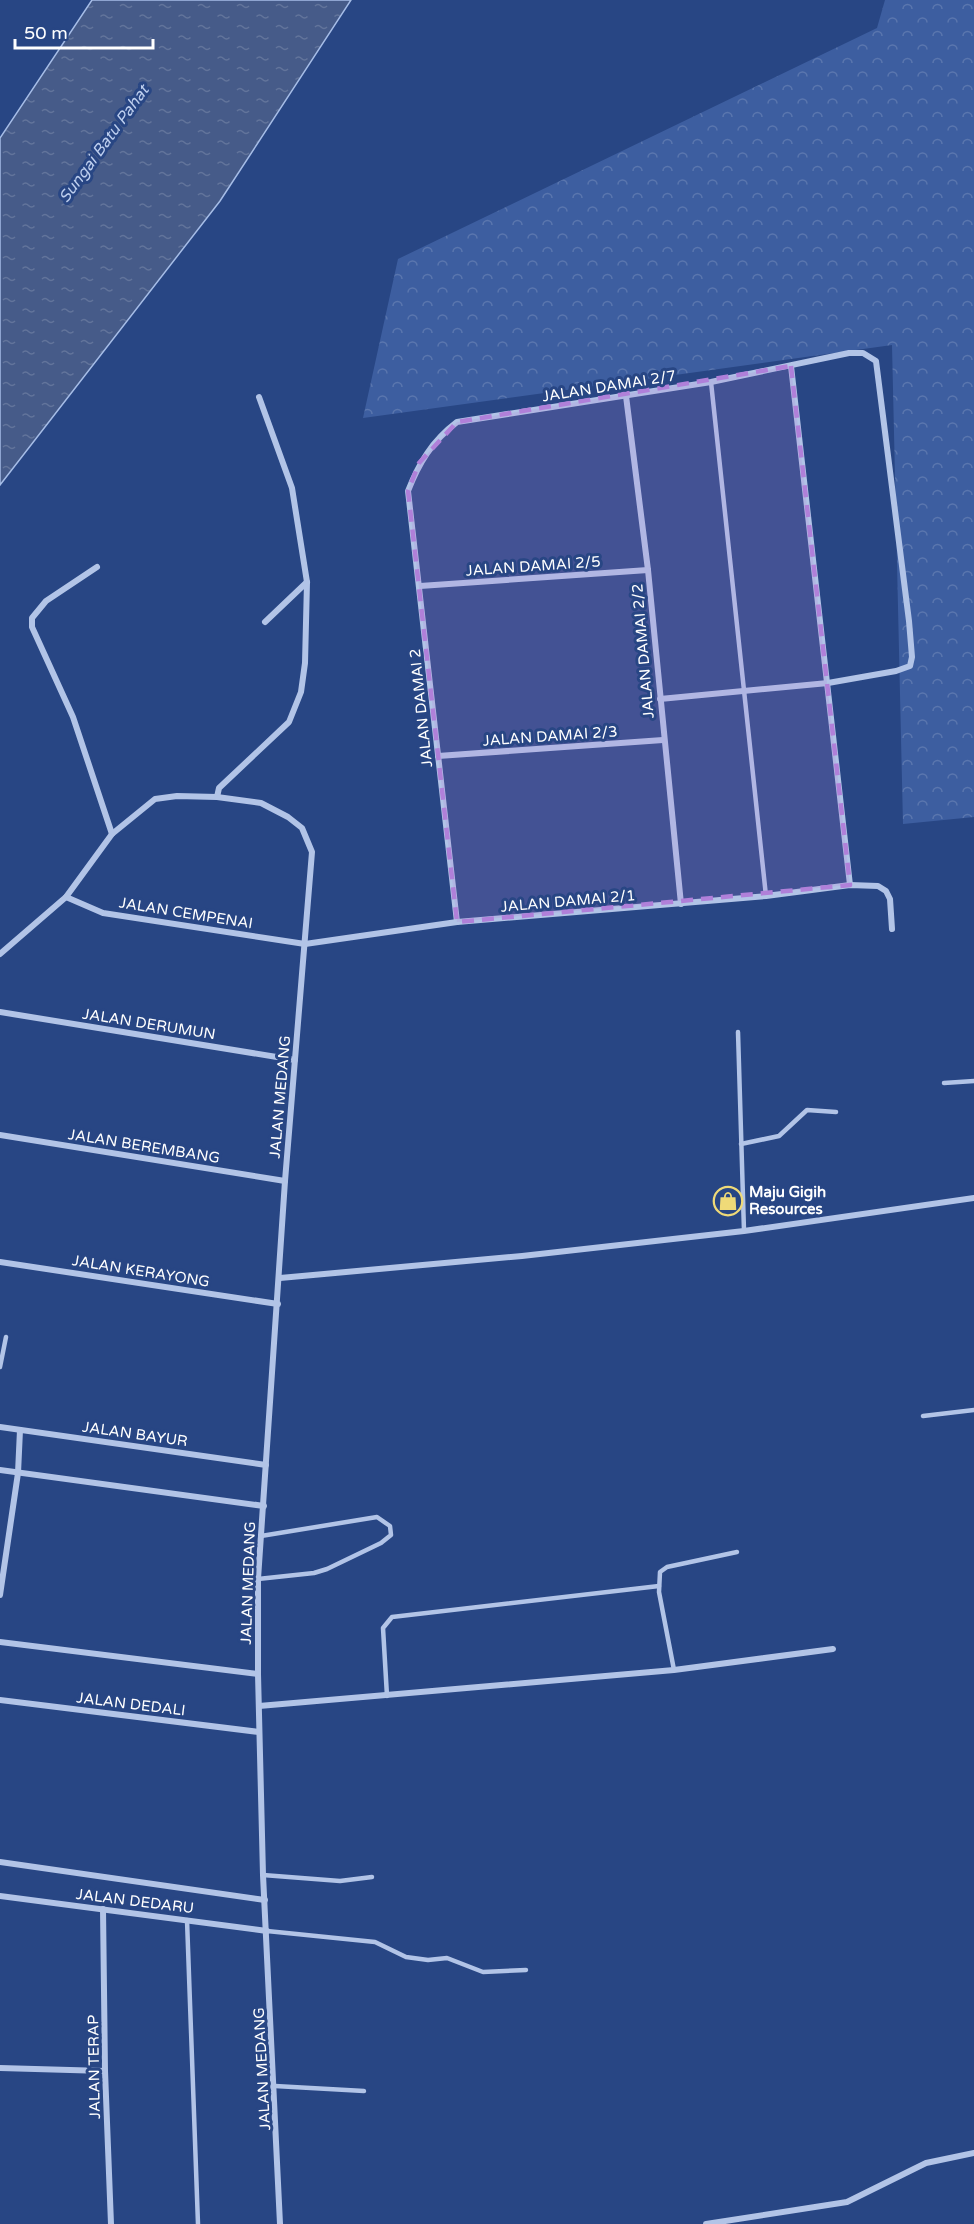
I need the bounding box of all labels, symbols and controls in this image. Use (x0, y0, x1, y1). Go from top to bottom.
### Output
scale bar (15, 12, 153, 50)
text: 50 m (24, 22, 68, 44)
water label: Sungai Batu Pahat (55, 80, 154, 207)
street label: JALAN DAMAI 2/7 (541, 367, 677, 405)
street label: JALAN DAMAI 2/5 (465, 552, 601, 580)
street label: JALAN DAMAI 2/2 (628, 583, 658, 719)
street label: JALAN DAMAI 2 (406, 648, 436, 768)
street label: JALAN DAMAI 2/3 (482, 722, 618, 750)
street label: JALAN DAMAI 2/1 (500, 886, 636, 916)
street label: JALAN CEMPENAI (118, 894, 254, 932)
street label: JALAN DERUMUN (81, 1005, 217, 1043)
street label: JALAN MEDANG (266, 1035, 294, 1159)
street label: JALAN BEREMBANG (67, 1125, 221, 1167)
place label: Maju Gigih Resources (749, 1183, 826, 1218)
shop icon: Maju Gigih Resources (712, 1185, 744, 1217)
street label: JALAN KERAYONG (71, 1251, 211, 1291)
street label: JALAN BAYUR (81, 1418, 189, 1450)
street label: JALAN MEDANG (237, 1521, 259, 1645)
street label: JALAN DEDALI (75, 1688, 187, 1720)
street label: JALAN DEDARU (75, 1885, 195, 1917)
street label: JALAN MEDANG (250, 2007, 274, 2131)
street label: JALAN TERAP (84, 2015, 104, 2119)

